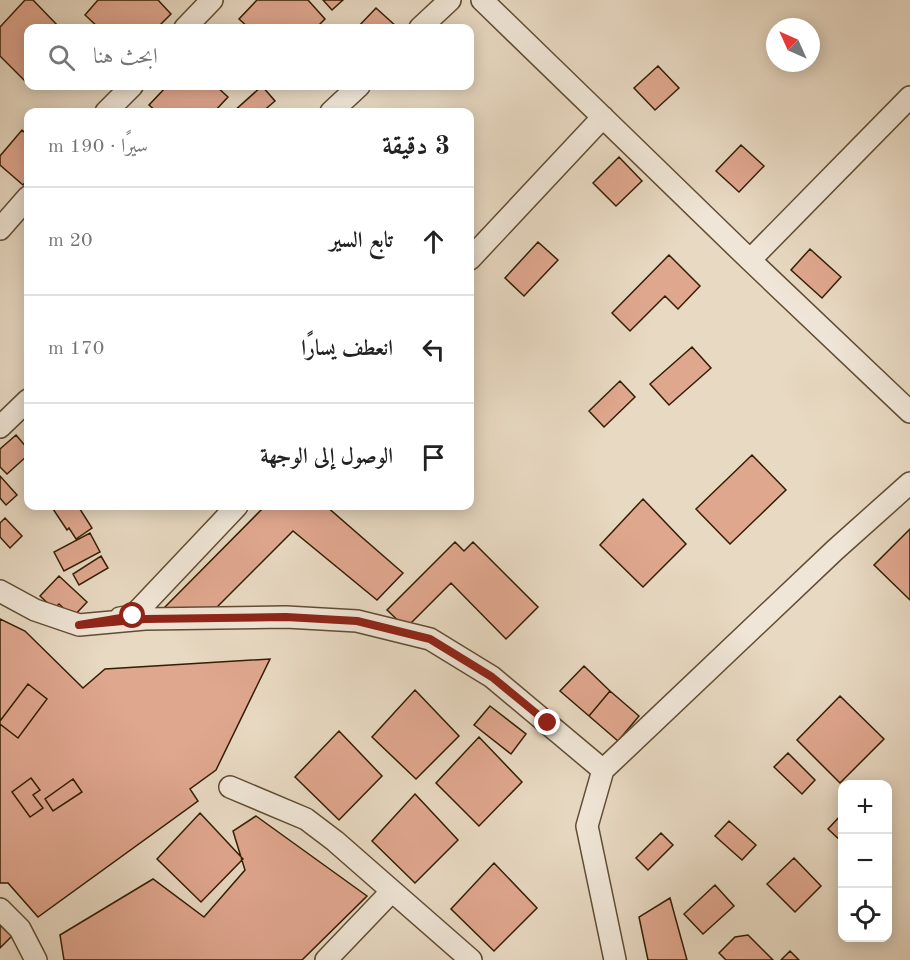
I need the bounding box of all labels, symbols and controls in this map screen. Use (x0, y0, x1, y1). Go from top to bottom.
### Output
north arrow (766, 18, 820, 72)
search box (24, 24, 474, 90)
icon: search (45, 41, 78, 74)
text: ابحث هنا (93, 46, 158, 68)
text: 3 دقيقة (382, 134, 450, 160)
text: سيرًا · 190 m (48, 137, 148, 157)
icon: ahead (417, 225, 450, 258)
text: تابع السير (329, 230, 393, 252)
text: 20 m (48, 231, 93, 251)
icon: left (417, 333, 450, 366)
text: انعطف يسارًا (301, 338, 393, 360)
text: 170 m (48, 339, 104, 359)
icon: arrive (417, 441, 450, 474)
text: الوصول إلى الوجهة (260, 446, 393, 468)
route start (119, 602, 145, 628)
route end (534, 709, 560, 735)
map controls (838, 780, 892, 942)
button: + (838, 780, 892, 834)
button: − (838, 834, 892, 888)
button: locate (838, 888, 892, 942)

